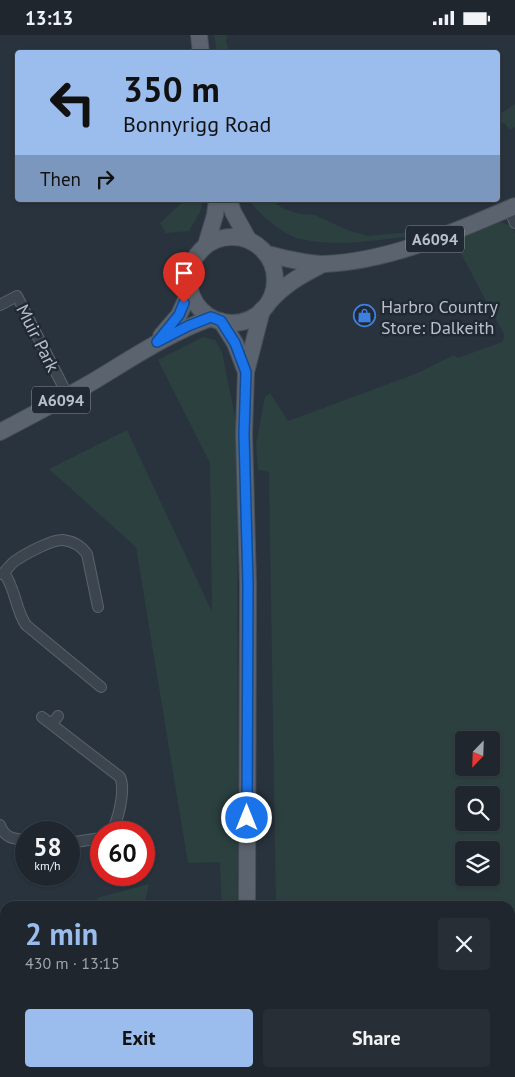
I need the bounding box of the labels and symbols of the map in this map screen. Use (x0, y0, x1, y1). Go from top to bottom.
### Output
road number: A6094 (406, 225, 464, 253)
pin (163, 252, 205, 303)
place label: Harbro Country Store: Dalkeith (381, 295, 499, 339)
street label: Muir Park (11, 300, 65, 376)
shop icon: Harbro Country Store: Dalkeith (353, 304, 377, 328)
road number: A6094 (32, 387, 90, 413)
north arrow (455, 731, 500, 776)
position arrow (220, 791, 272, 843)
speed limit sign: 60 (90, 821, 155, 886)

